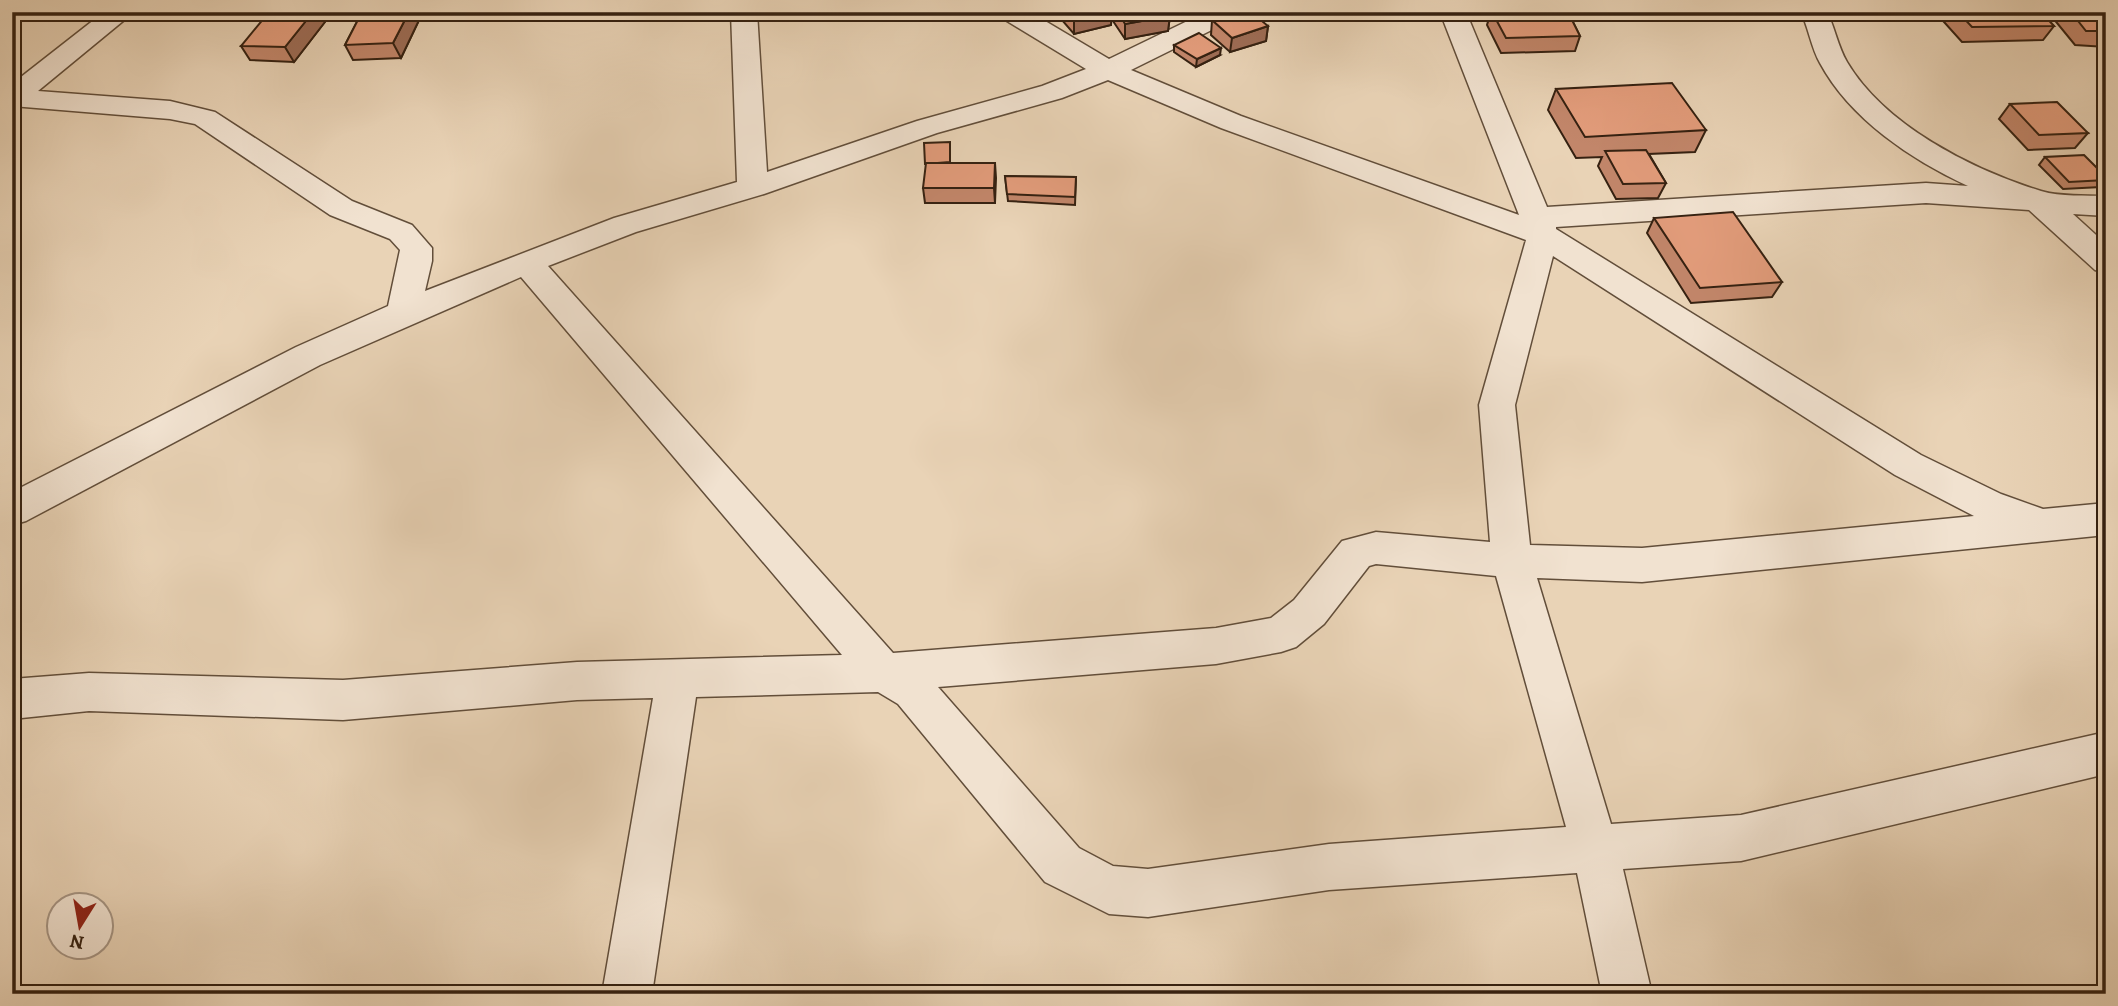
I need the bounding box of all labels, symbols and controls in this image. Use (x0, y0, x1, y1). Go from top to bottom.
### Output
north arrow (46, 890, 116, 960)
text: N (68, 928, 86, 956)

